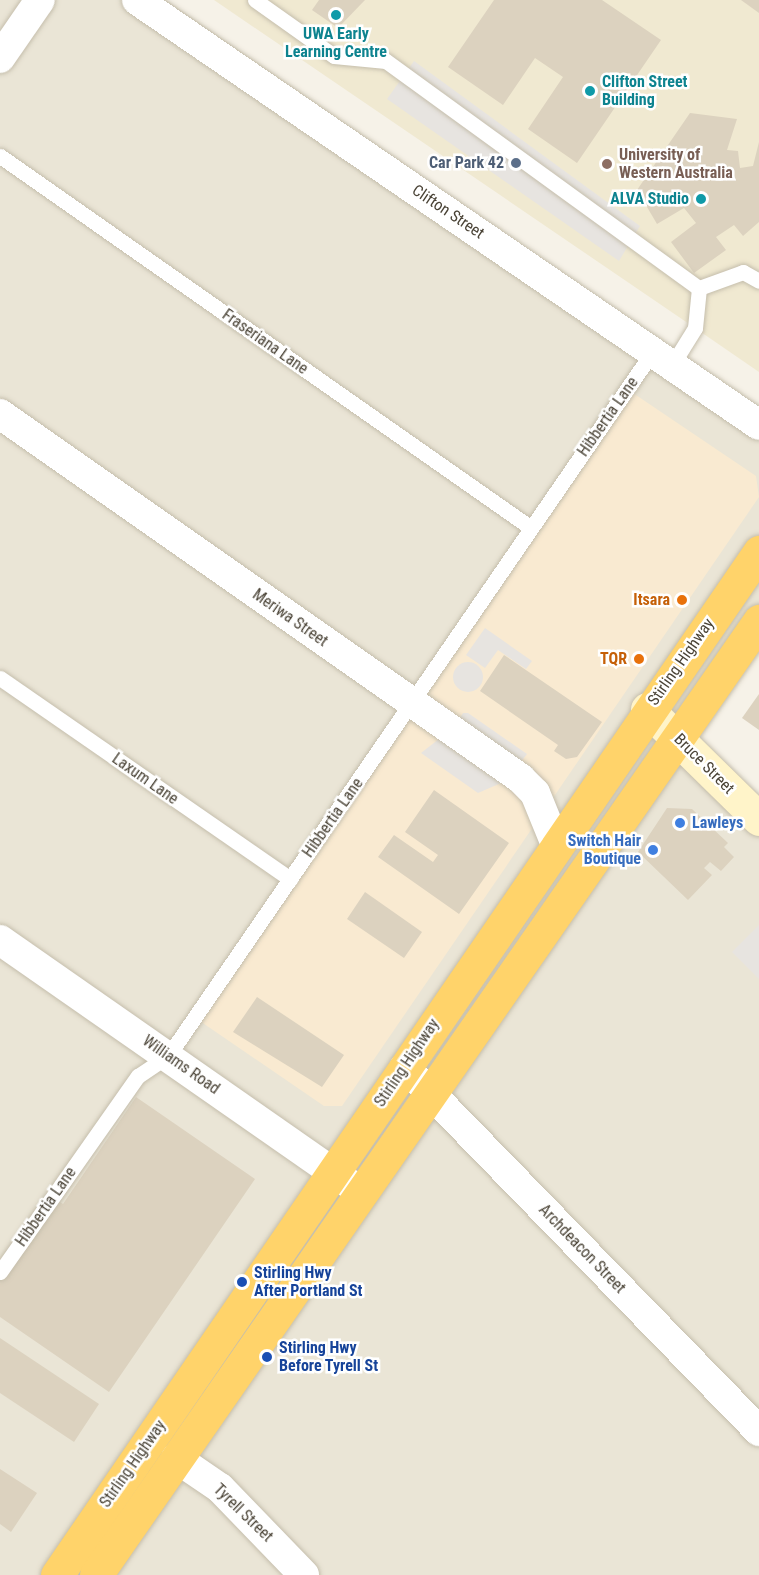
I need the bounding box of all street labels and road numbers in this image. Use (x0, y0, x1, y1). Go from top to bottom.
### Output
street label: Clifton Street (408, 181, 488, 243)
street label: Fraseriana Lane (218, 305, 312, 379)
street label: Hibbertia Lane (574, 374, 642, 460)
street label: Meriwa Street (249, 585, 331, 651)
street label: Stirling Highway (644, 615, 718, 709)
street label: Bruce Street (670, 730, 738, 798)
street label: Laxum Lane (108, 749, 182, 809)
street label: Hibbertia Lane (299, 775, 367, 861)
street label: Stirling Highway (371, 1015, 443, 1111)
street label: Williams Road (139, 1031, 223, 1099)
street label: Hibbertia Lane (12, 1164, 80, 1250)
street label: Archdeacon Street (535, 1200, 629, 1298)
street label: Stirling Highway (96, 1417, 170, 1511)
street label: Tyrell Street (209, 1480, 277, 1546)

